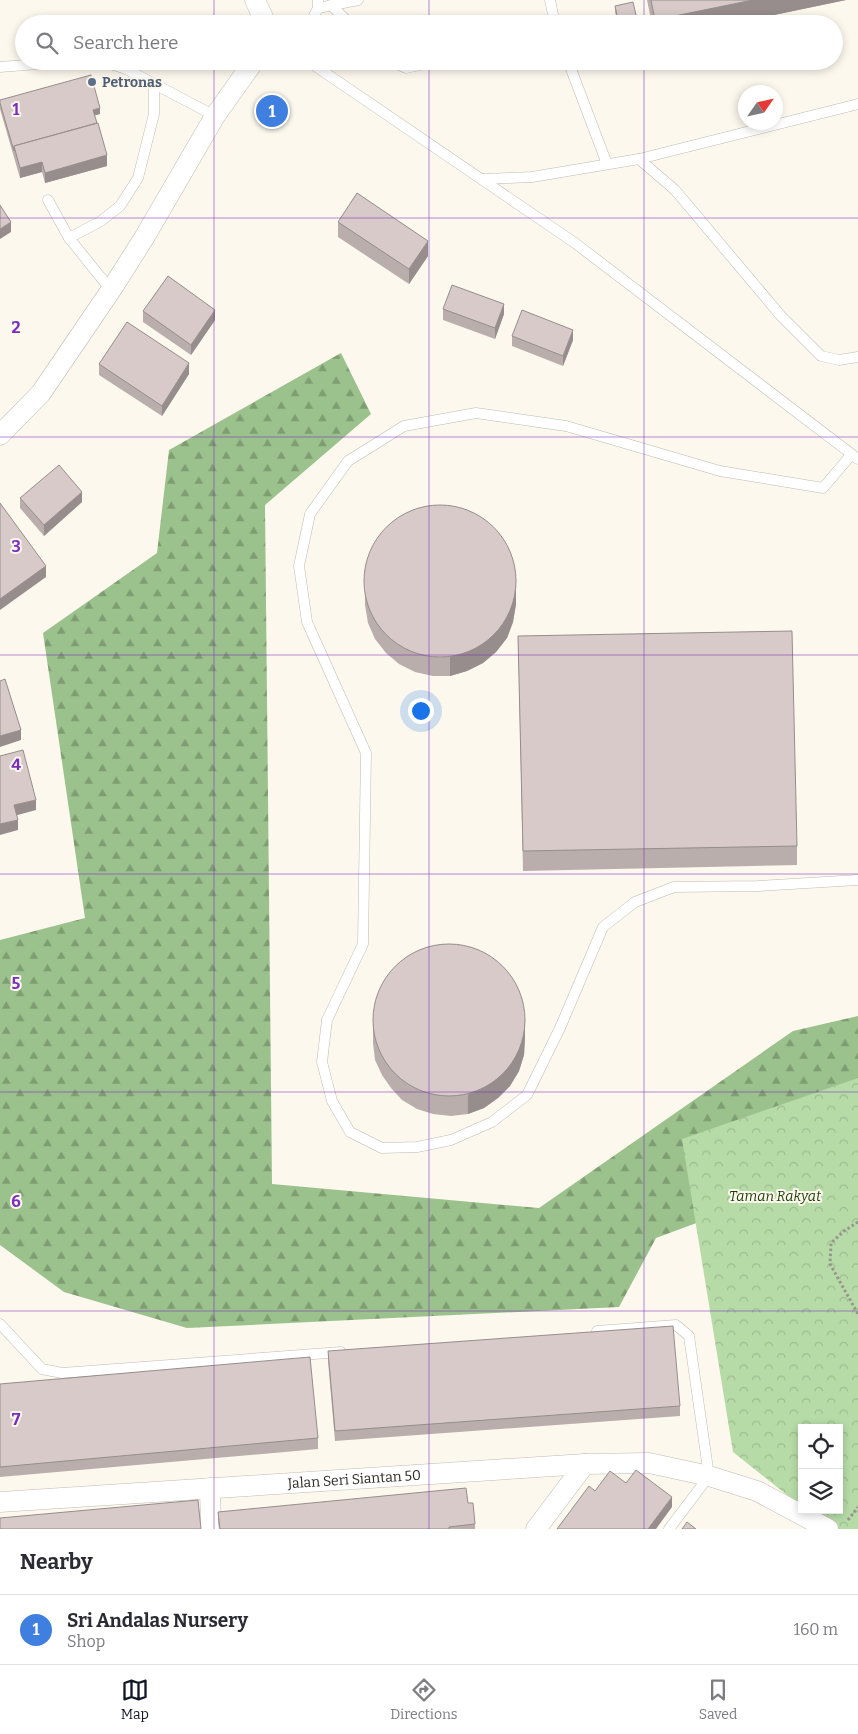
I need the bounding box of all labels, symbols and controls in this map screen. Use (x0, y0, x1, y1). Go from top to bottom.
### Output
search box (15, 15, 843, 70)
icon: search (33, 29, 61, 57)
text: Search here (73, 31, 178, 54)
place label: Petronas (102, 74, 162, 91)
marker: Petronas (86, 76, 98, 88)
north arrow (738, 85, 783, 130)
pin: 1 (256, 92, 288, 130)
text: 1 (13, 100, 20, 119)
text: 2 (11, 318, 21, 337)
text: 3 (11, 537, 21, 556)
your location (408, 698, 434, 724)
text: 4 (11, 755, 21, 774)
text: 5 (12, 974, 21, 993)
park label: Taman Rakyat (729, 1188, 822, 1205)
text: 6 (11, 1192, 21, 1211)
text: 7 (12, 1410, 21, 1429)
map controls (798, 1424, 843, 1514)
button: locate (798, 1424, 843, 1469)
street label: Jalan Seri Siantan 50 (286, 1467, 421, 1492)
button: layers (798, 1469, 843, 1514)
text: Nearby (20, 1549, 93, 1575)
text: Sri Andalas Nursery (67, 1609, 248, 1632)
text: 1 (33, 1620, 39, 1639)
text: 160 m (793, 1620, 838, 1639)
text: Shop (67, 1632, 105, 1651)
tab: Map (121, 1676, 149, 1723)
tab: Directions (390, 1676, 458, 1723)
tab: Saved (699, 1676, 737, 1723)

